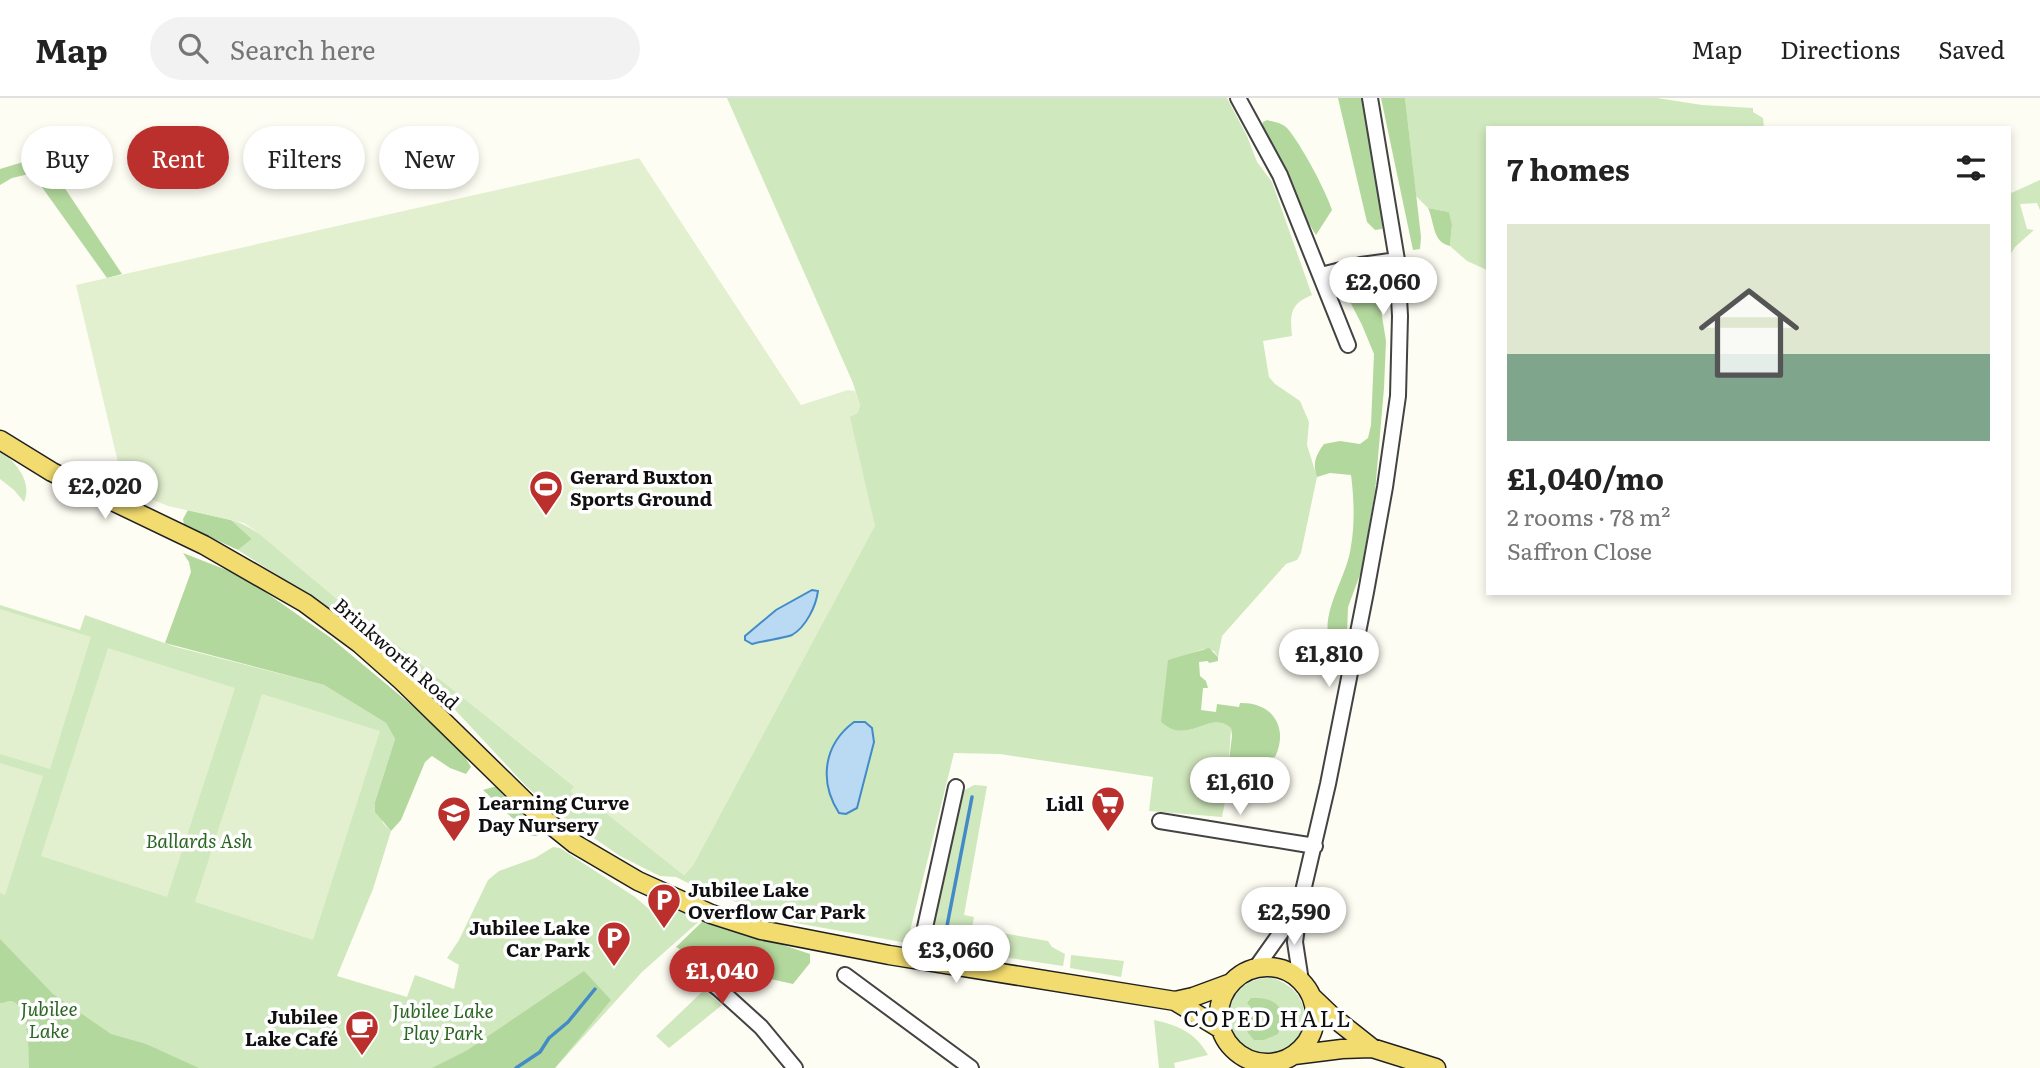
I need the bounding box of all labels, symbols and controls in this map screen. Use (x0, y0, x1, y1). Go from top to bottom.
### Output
search box (150, 17, 640, 80)
text: Map (35, 24, 108, 73)
icon: search (174, 29, 212, 67)
text: Search here (230, 29, 376, 68)
text: Map (1691, 31, 1742, 66)
text: Directions (1780, 31, 1900, 66)
text: Saved (1938, 31, 2005, 66)
chip: Buy (21, 126, 113, 189)
chip: Rent (127, 126, 229, 189)
chip: Filters (243, 126, 365, 189)
chip: New (379, 126, 479, 189)
text: 7 homes (1507, 146, 1630, 190)
icon: filters (1952, 149, 1990, 187)
pin: £2,060 (1326, 258, 1440, 317)
text: £2,060 (1345, 263, 1421, 297)
icon: home (1686, 270, 1812, 396)
text: £1,040/mo (1507, 455, 1664, 499)
pin: £2,020 (48, 462, 162, 521)
place label: Gerard Buxton Sports Ground (570, 462, 713, 512)
text: £2,020 (68, 467, 142, 501)
sports icon: Gerard Buxton Sports Ground (527, 468, 565, 517)
text: 2 rooms · 78 m² (1507, 499, 1670, 533)
text: Saffron Close (1507, 533, 1652, 567)
street label: Brinkworth Road (328, 591, 466, 716)
pin: £1,810 (1272, 630, 1386, 689)
text: £1,810 (1295, 635, 1363, 669)
pin: £1,610 (1183, 758, 1297, 817)
text: £1,610 (1206, 763, 1274, 797)
supermarket icon: Lidl (1089, 784, 1127, 833)
place label: Learning Curve Day Nursery (478, 788, 630, 838)
place label: Lidl (1045, 789, 1084, 817)
school or university icon: Learning Curve Day Nursery (435, 794, 473, 843)
park label: Ballards Ash (146, 826, 252, 854)
place label: Jubilee Lake Overflow Car Park (688, 875, 866, 925)
parking icon: Jubilee Lake Overflow Car Park (645, 881, 683, 930)
pin: £2,590 (1237, 888, 1351, 947)
text: £2,590 (1257, 893, 1331, 927)
place label: Jubilee Lake Car Park (469, 913, 590, 963)
parking icon: Jubilee Lake Car Park (595, 919, 633, 968)
pin: £3,060 (899, 926, 1013, 985)
text: £3,060 (918, 931, 994, 965)
pin: £1,040 (665, 946, 779, 1006)
text: £1,040 (685, 952, 759, 986)
park label: Jubilee Lake (21, 994, 77, 1044)
park label: Jubilee Lake Play Park (392, 996, 494, 1046)
district label: COPED HALL (1183, 1000, 1353, 1034)
place label: Jubilee Lake Café (245, 1002, 338, 1052)
cafe icon: Jubilee Lake Café (343, 1008, 381, 1057)

